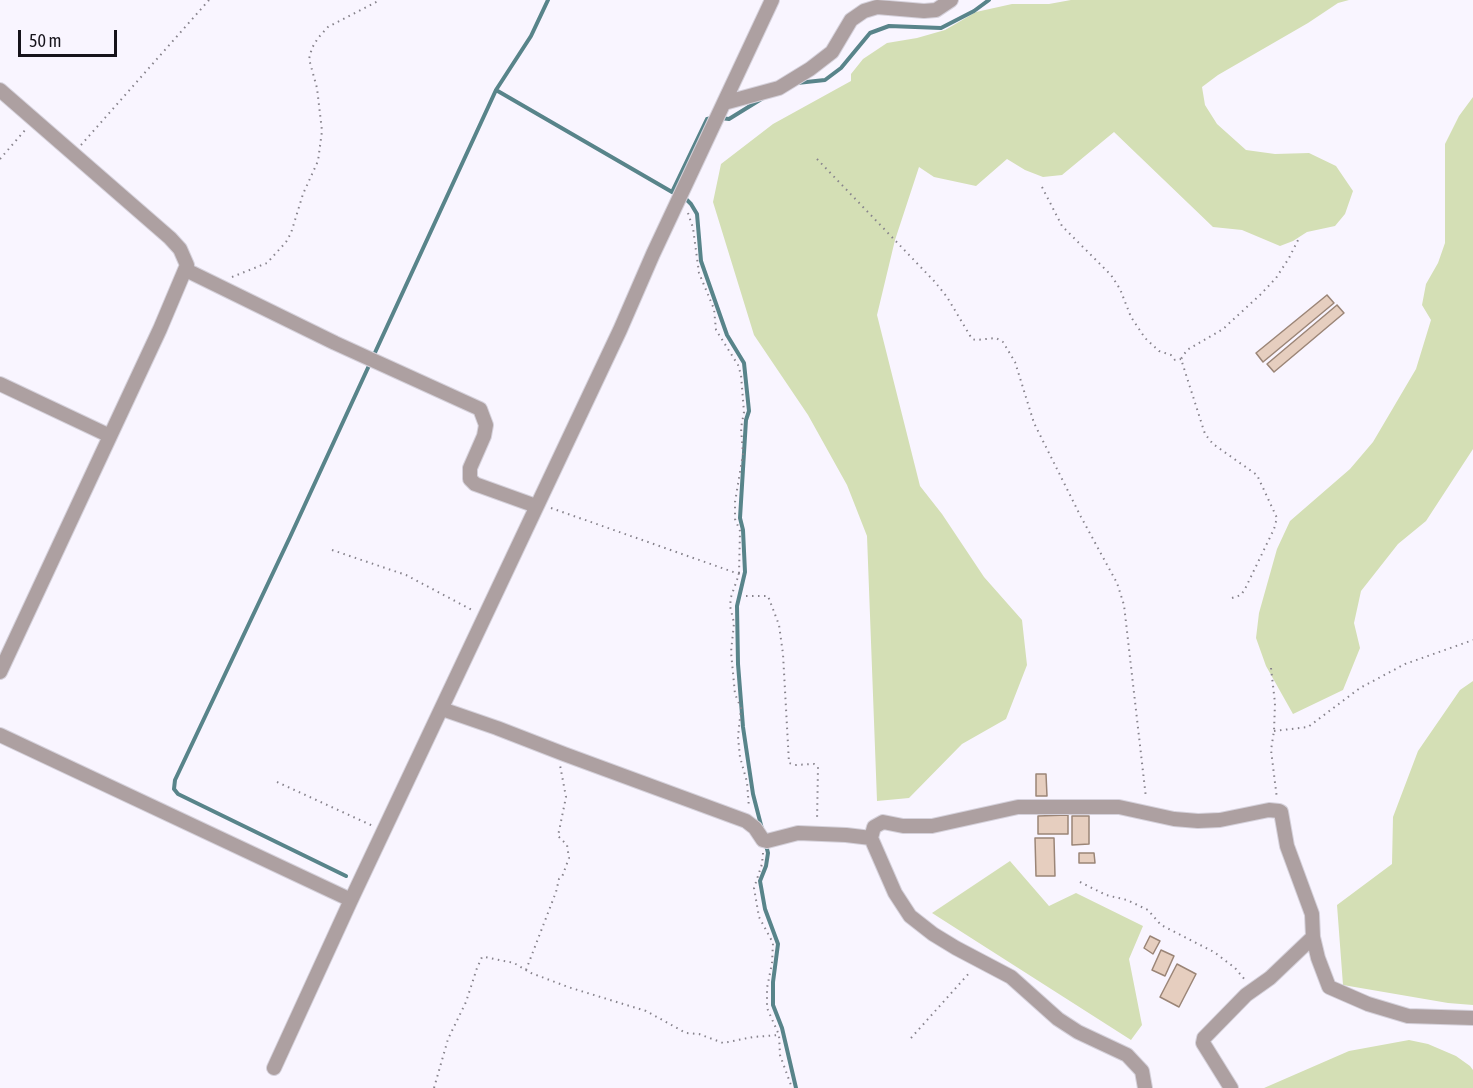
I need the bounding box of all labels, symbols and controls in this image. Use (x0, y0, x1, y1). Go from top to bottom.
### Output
scale bar (21, 18, 120, 56)
text: 50 m (29, 30, 61, 51)

